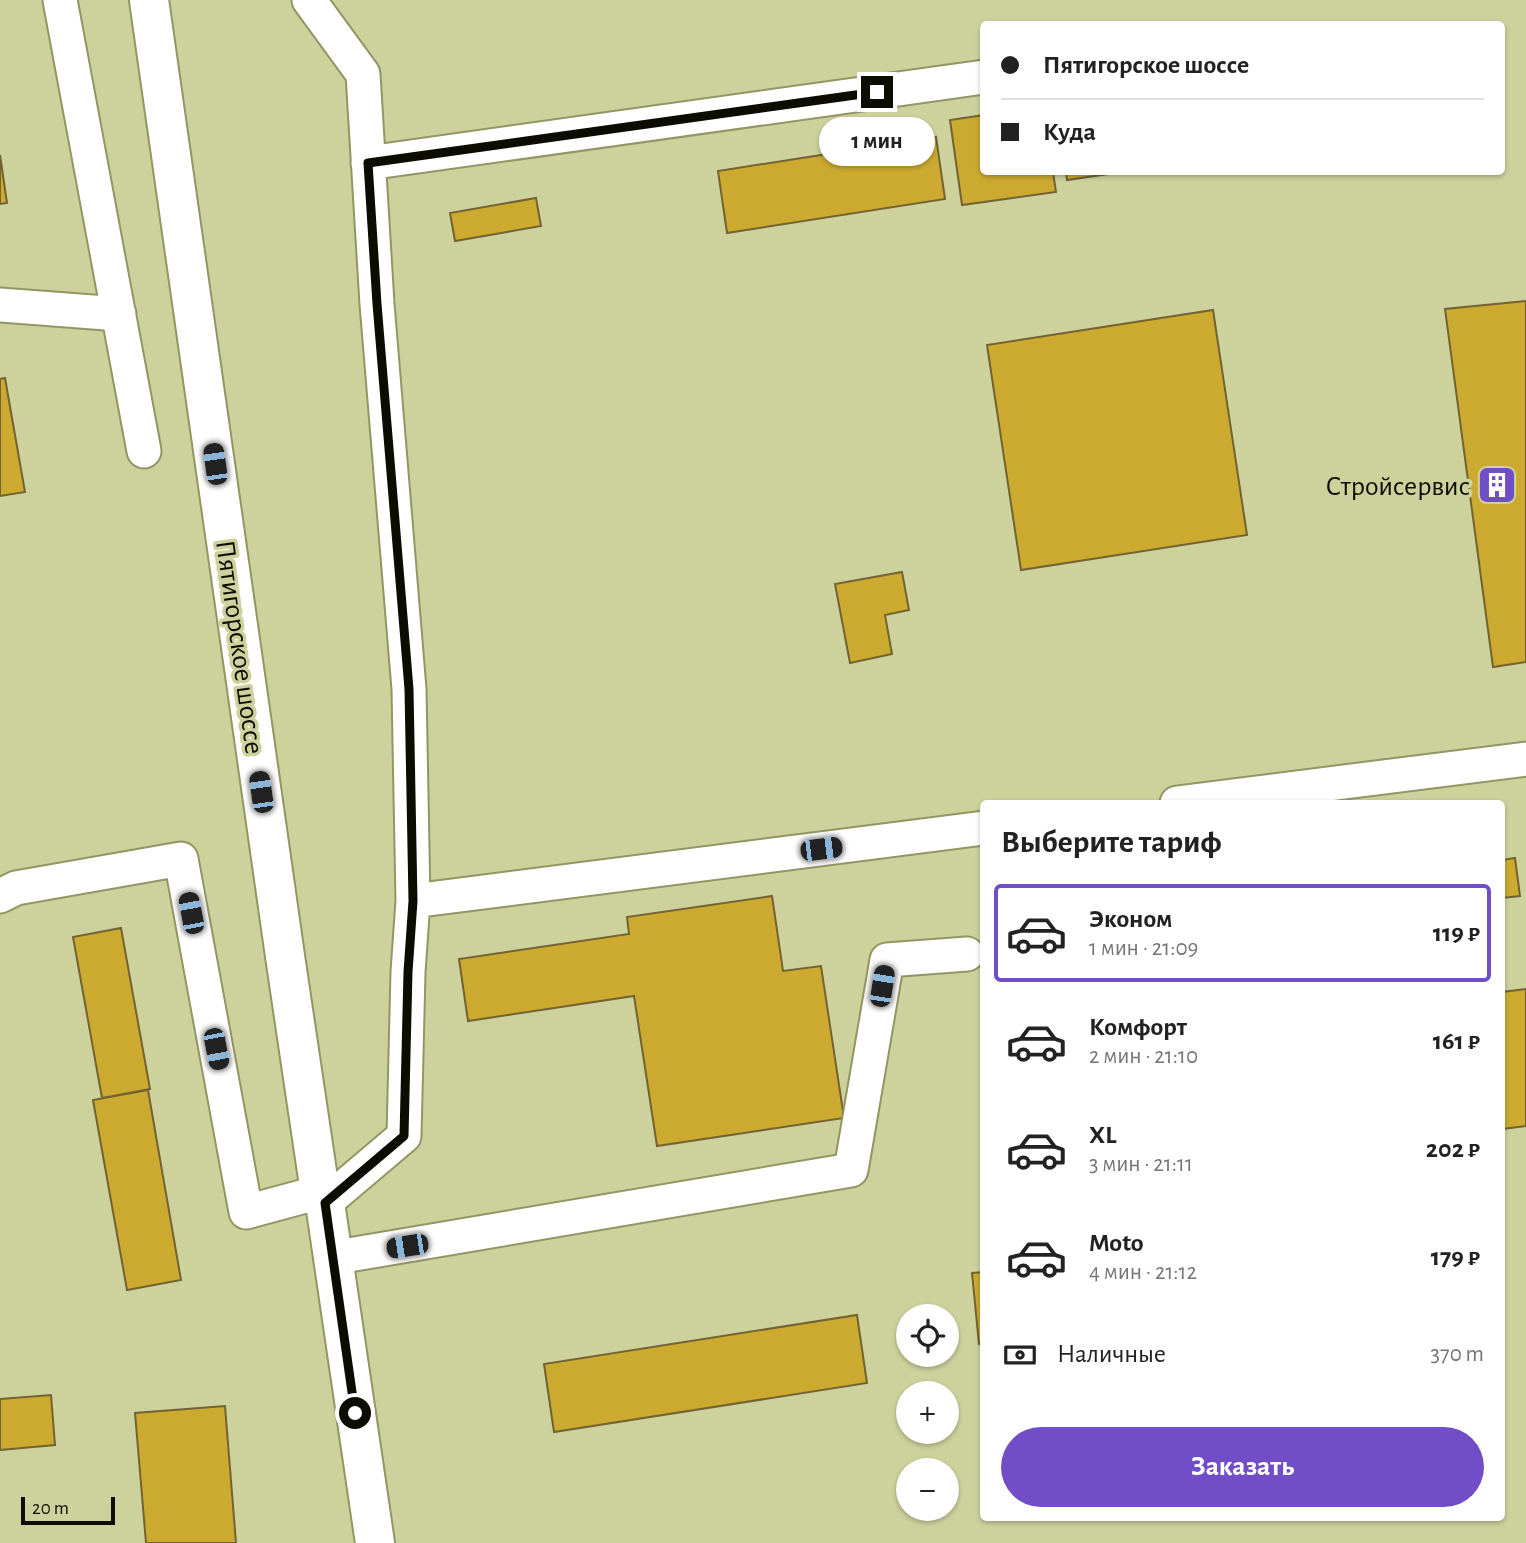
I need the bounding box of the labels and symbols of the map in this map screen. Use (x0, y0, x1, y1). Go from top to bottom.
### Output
route end (861, 76, 893, 108)
callout: 1 мин (819, 116, 935, 166)
car (202, 442, 229, 486)
building icon: Стройсервис (1476, 464, 1518, 506)
place label: Стройсервис (1326, 473, 1470, 501)
street label: Пятигорское шоссе (210, 538, 268, 756)
car (248, 770, 275, 814)
car (799, 836, 844, 862)
car (177, 890, 206, 936)
car (869, 964, 896, 1008)
car (202, 1026, 231, 1072)
car (385, 1232, 430, 1260)
route start (339, 1397, 371, 1429)
scale bar (21, 1494, 116, 1526)

